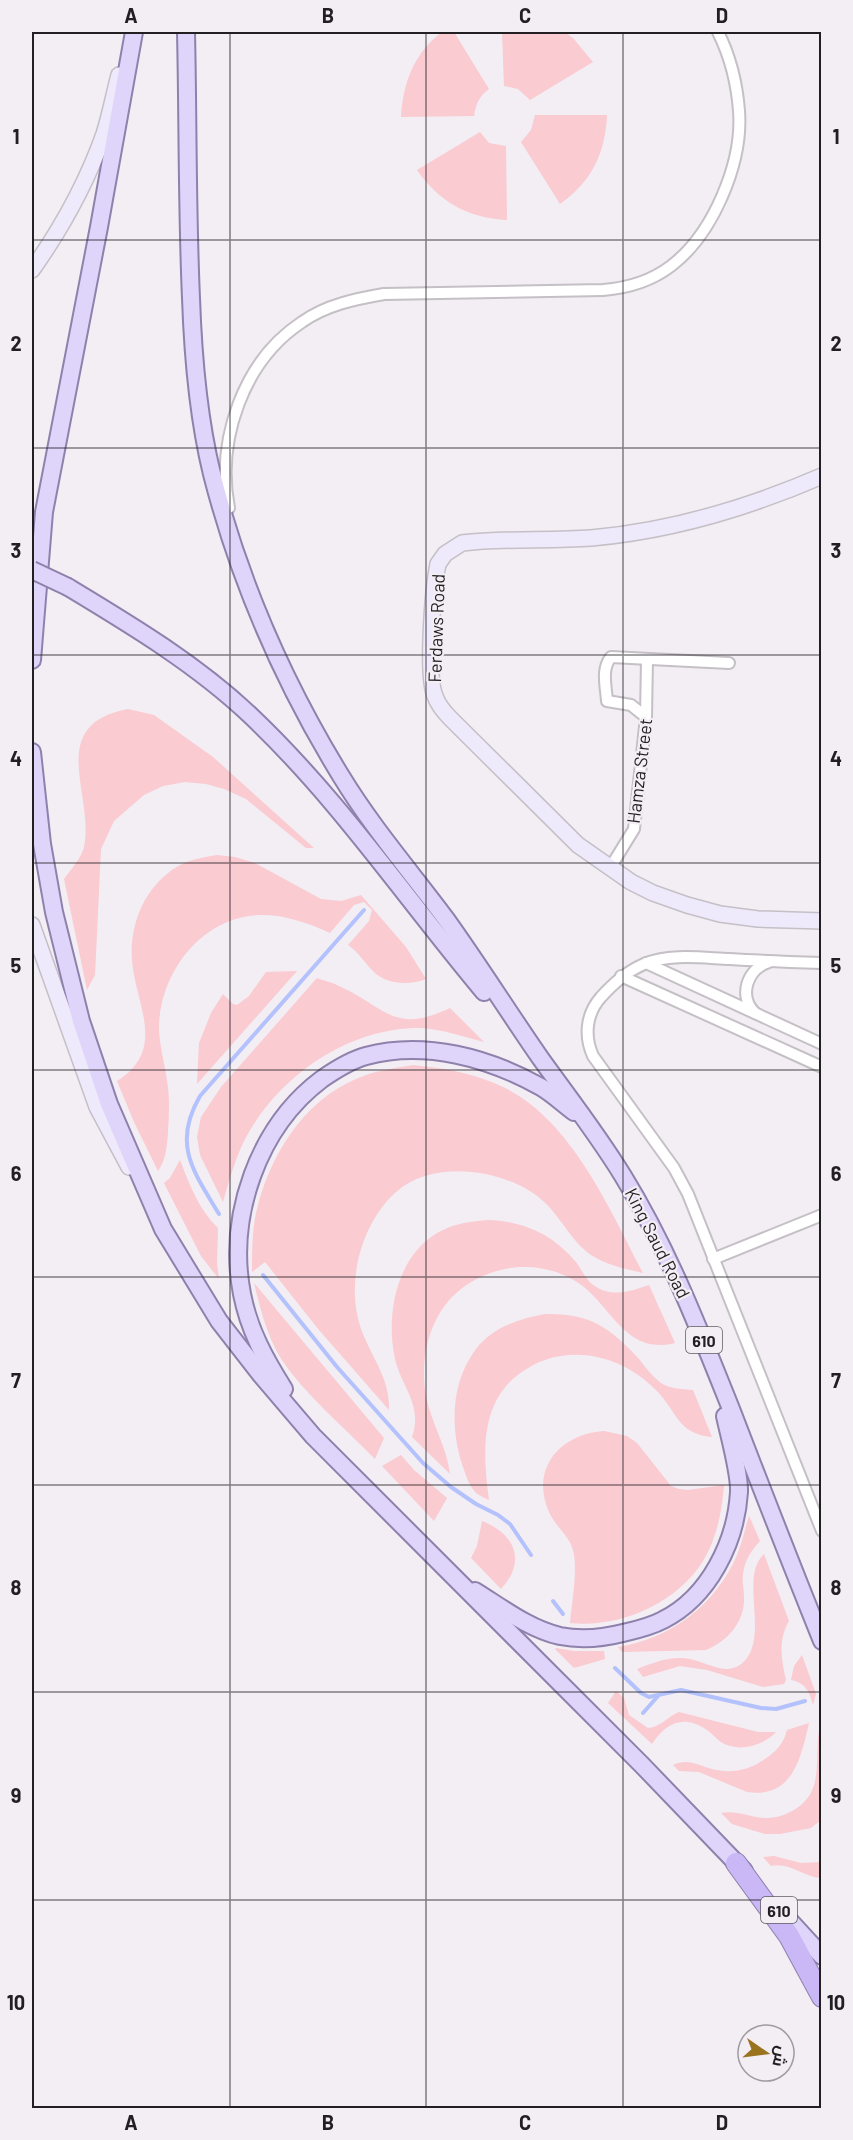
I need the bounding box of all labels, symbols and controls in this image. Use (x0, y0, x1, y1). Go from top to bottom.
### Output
text: A (124, 3, 138, 27)
text: B (322, 3, 334, 27)
text: C (519, 3, 531, 27)
text: D (716, 3, 728, 27)
text: 1 (12, 124, 20, 148)
text: 1 (832, 124, 840, 148)
text: 2 (10, 331, 22, 355)
text: 2 (830, 331, 842, 355)
text: 3 (11, 538, 21, 562)
text: 3 (831, 538, 841, 562)
street label: Ferdaws Road (423, 573, 449, 683)
street label: Hamza Street (622, 717, 656, 825)
text: 4 (10, 746, 22, 770)
text: 4 (830, 746, 842, 770)
text: 5 (11, 953, 22, 977)
text: 5 (831, 953, 842, 977)
text: 6 (11, 1161, 22, 1185)
text: 6 (831, 1161, 842, 1185)
street label: King Saud Road (621, 1184, 695, 1302)
road number: 610 (686, 1327, 722, 1353)
text: 7 (11, 1368, 21, 1392)
text: 7 (831, 1368, 841, 1392)
text: 8 (11, 1575, 22, 1599)
text: 8 (831, 1575, 842, 1599)
text: 9 (11, 1783, 21, 1807)
text: 9 (831, 1783, 841, 1807)
road number: 610 (761, 1897, 797, 1923)
text: 10 (7, 1990, 25, 2014)
text: 10 (827, 1990, 845, 2014)
north arrow (736, 2023, 796, 2083)
text: ش (768, 2044, 793, 2069)
text: A (124, 2110, 138, 2134)
text: B (322, 2110, 334, 2134)
text: C (519, 2110, 531, 2134)
text: D (716, 2110, 728, 2134)

